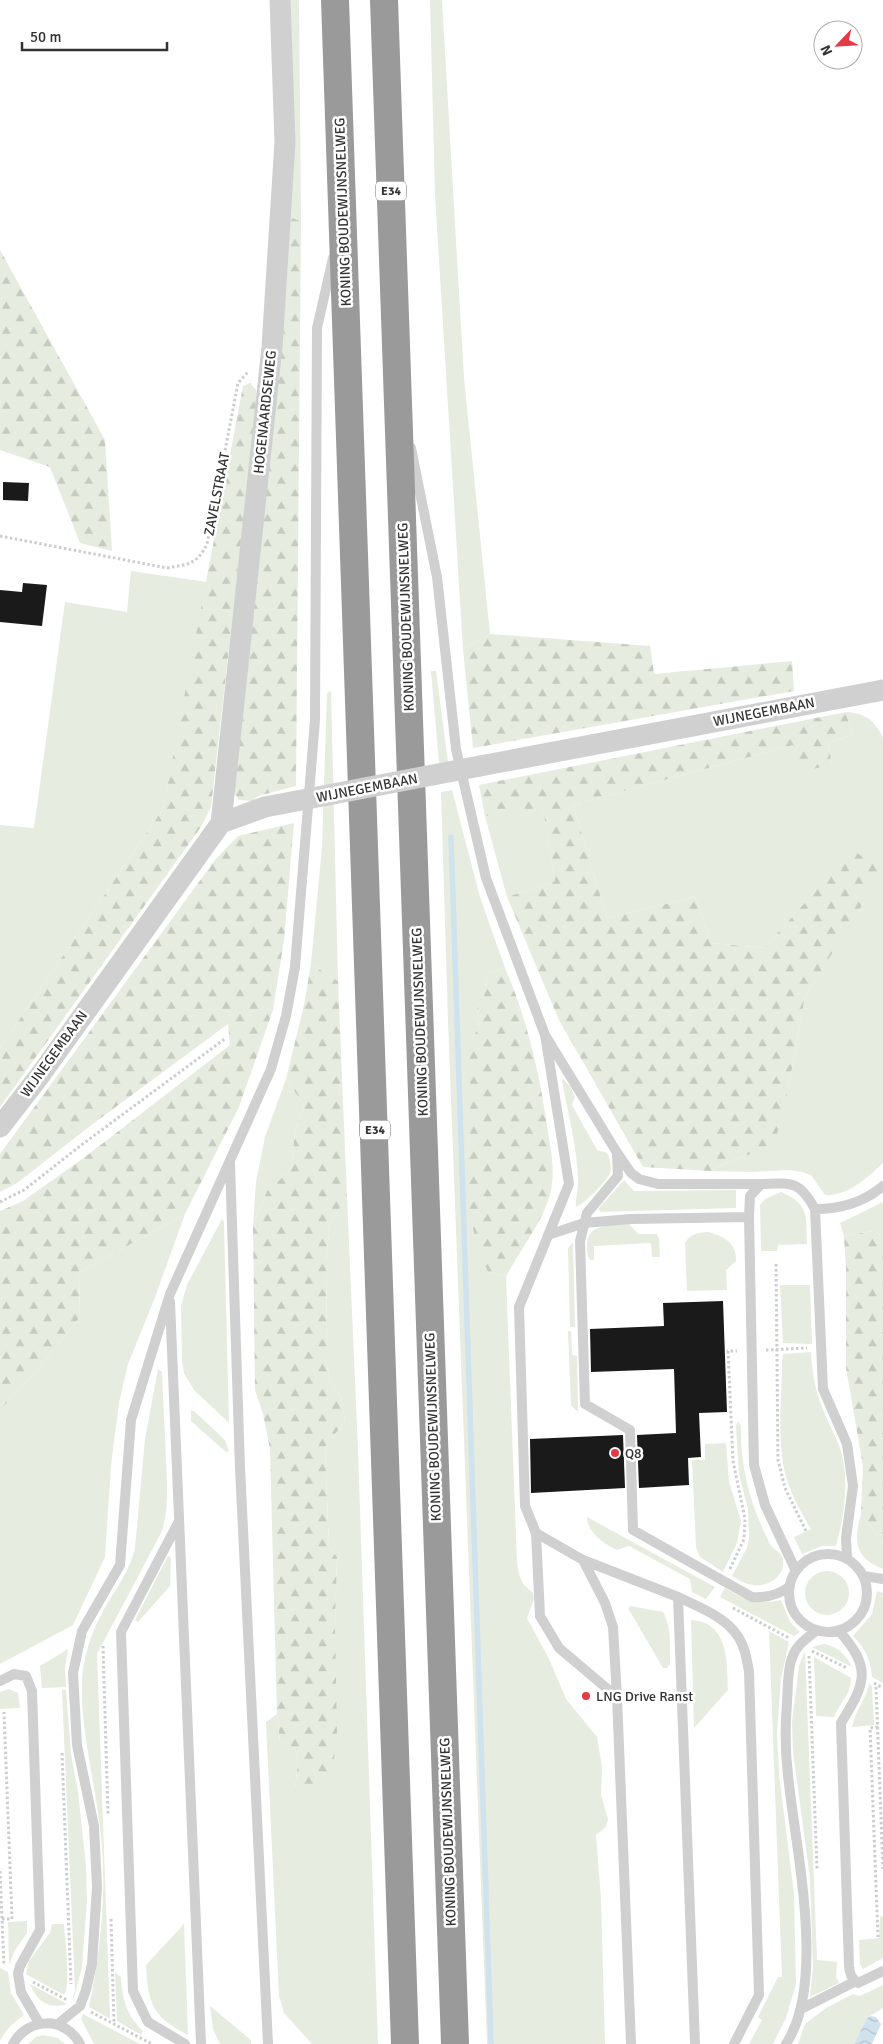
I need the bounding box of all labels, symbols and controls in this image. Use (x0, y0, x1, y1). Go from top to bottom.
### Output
scale bar (22, 20, 168, 52)
north arrow (813, 20, 863, 70)
text: 50 m (30, 28, 61, 46)
text: N (817, 42, 836, 58)
street label: KONING BOUDEWIJNSNELWEG (331, 117, 355, 307)
road number: E34 (376, 182, 406, 200)
street label: HOGENAARDSEWEG (250, 349, 280, 475)
street label: ZAVELSTRAAT (201, 451, 233, 537)
street label: KONING BOUDEWIJNSNELWEG (394, 522, 418, 712)
street label: WIJNEGEMBAAN (712, 694, 816, 730)
street label: WIJNEGEMBAAN (315, 770, 419, 806)
street label: KONING BOUDEWIJNSNELWEG (408, 927, 432, 1117)
street label: WIJNEGEMBAAN (17, 1007, 91, 1101)
road number: E34 (360, 1120, 390, 1140)
street label: KONING BOUDEWIJNSNELWEG (421, 1332, 445, 1522)
place label: Q8 (625, 1445, 642, 1462)
marker: Q8 (609, 1447, 621, 1459)
place label: LNG Drive Ranst (596, 1688, 693, 1705)
marker: LNG Drive Ranst (580, 1690, 592, 1702)
street label: KONING BOUDEWIJNSNELWEG (436, 1737, 460, 1927)

